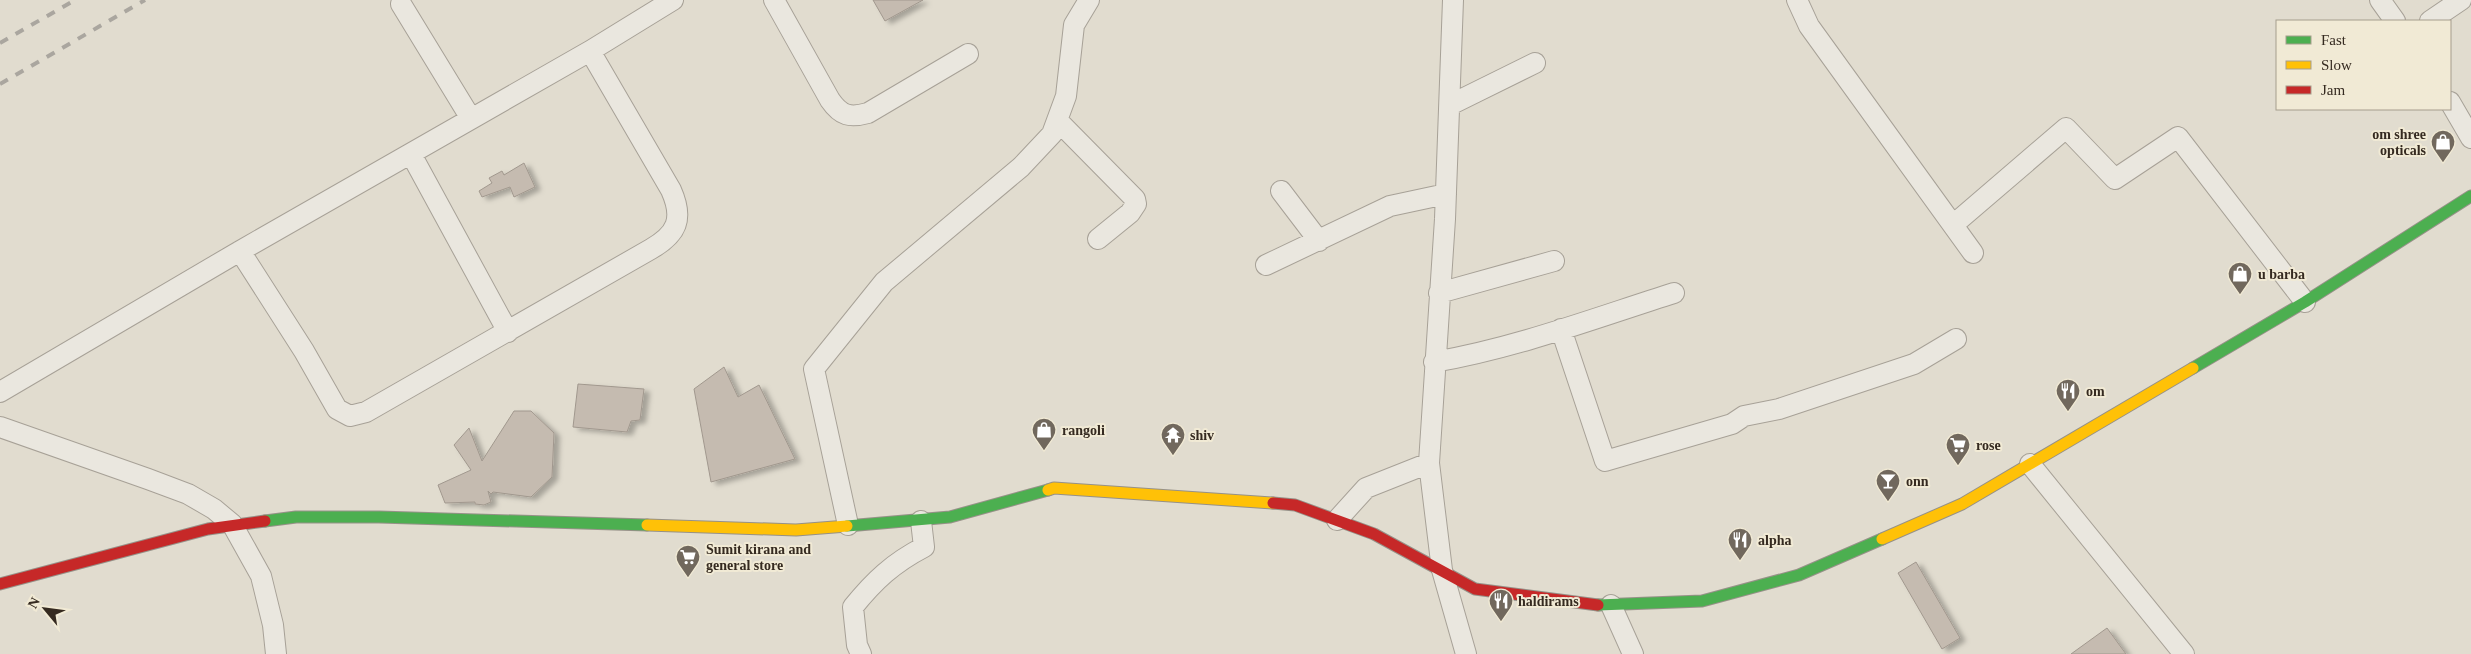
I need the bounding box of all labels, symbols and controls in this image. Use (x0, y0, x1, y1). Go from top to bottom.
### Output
legend (2276, 20, 2451, 110)
text: Fast (2321, 32, 2347, 48)
text: Slow (2321, 57, 2352, 73)
text: Jam (2321, 82, 2345, 98)
place label: om shree opticals (2372, 127, 2427, 158)
shop icon: om shree opticals (2430, 129, 2456, 163)
shop icon: u barba (2227, 261, 2253, 295)
place label: u barba (2258, 267, 2305, 282)
restaurant icon: om (2055, 378, 2081, 412)
place label: om (2086, 384, 2105, 399)
shop icon: rangoli (1031, 417, 1057, 451)
temple icon: shiv (1160, 422, 1186, 456)
place label: rangoli (1062, 423, 1105, 438)
place label: shiv (1190, 428, 1214, 443)
supermarket icon: rose (1945, 432, 1971, 466)
place label: rose (1976, 438, 2001, 453)
bar icon: onn (1875, 468, 1901, 502)
place label: onn (1906, 474, 1929, 489)
restaurant icon: alpha (1727, 527, 1753, 561)
place label: alpha (1758, 533, 1791, 548)
place label: Sumit kirana and general store (706, 542, 811, 573)
supermarket icon: Sumit kirana and general store (675, 544, 701, 578)
north arrow (20, 584, 70, 634)
restaurant icon: haldirams (1488, 588, 1514, 622)
place label: haldirams (1518, 594, 1579, 609)
text: N (25, 595, 43, 611)

